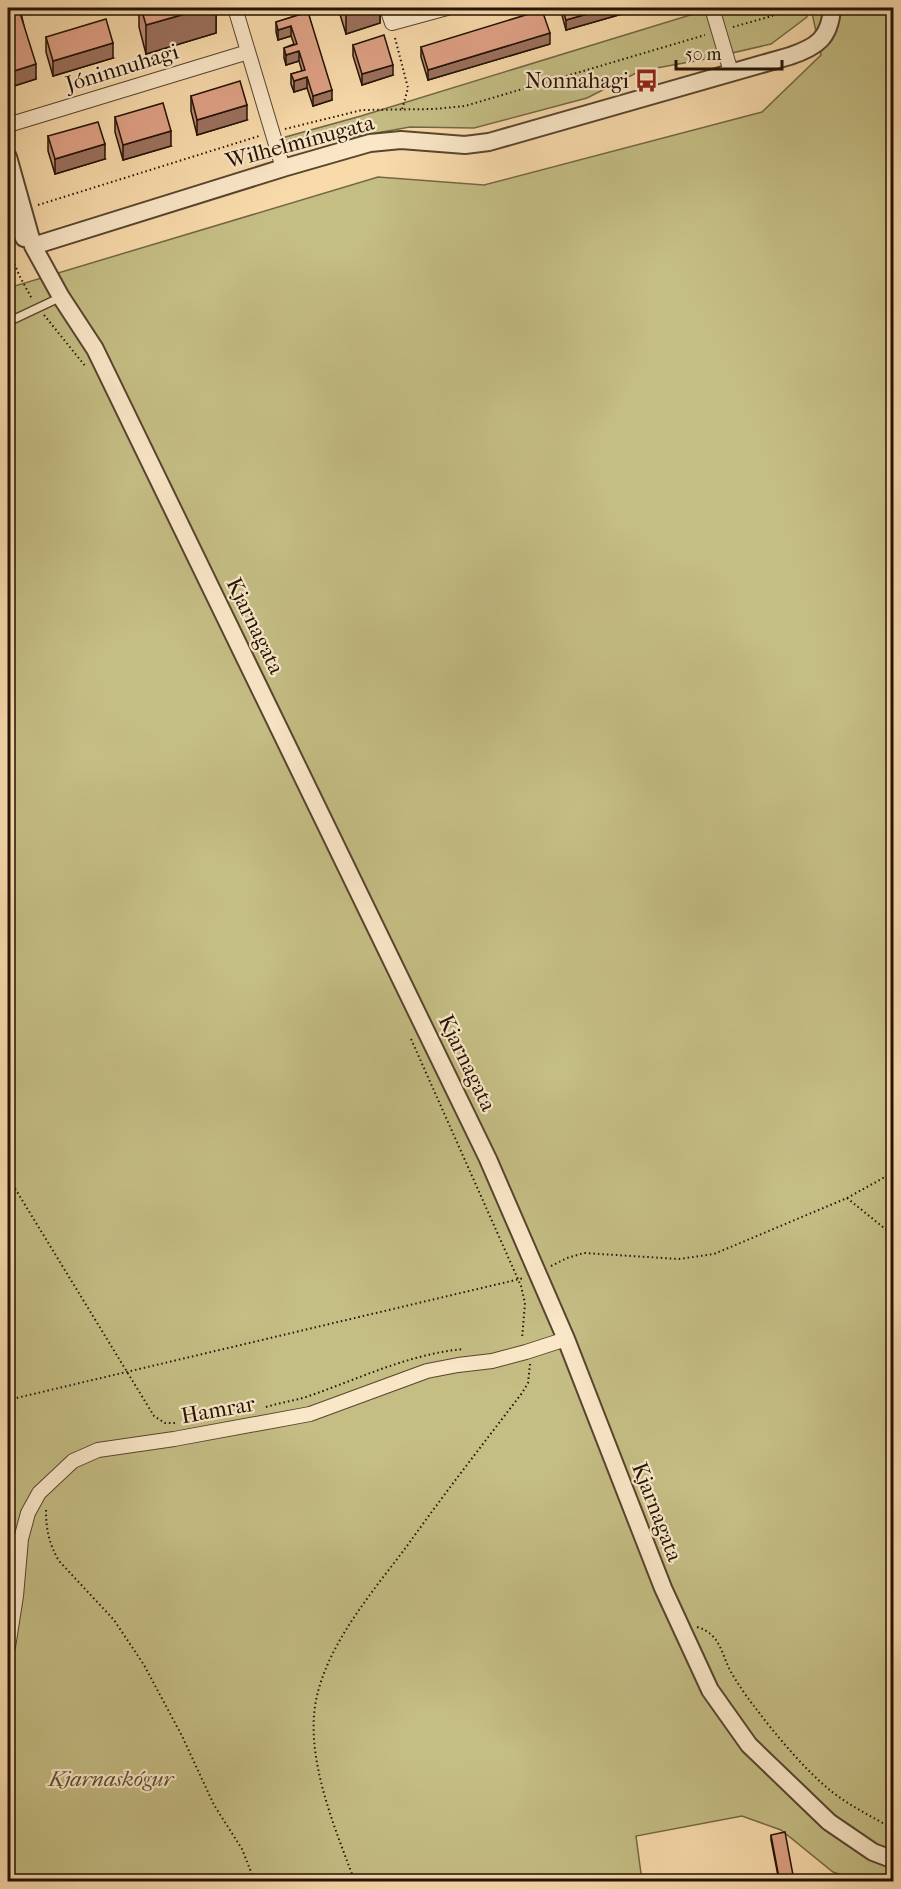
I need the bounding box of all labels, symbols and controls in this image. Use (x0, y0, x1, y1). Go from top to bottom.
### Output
scale bar (676, 33, 782, 71)
street label: Jóninnuhagi (60, 38, 182, 98)
text: 50 m (685, 44, 722, 65)
place label: Nonnahagi (525, 68, 629, 94)
bus stop icon: Nonnahagi (634, 68, 660, 94)
street label: Wilhelmínugata (222, 109, 378, 175)
street label: Kjarnagata (221, 574, 290, 679)
street label: Kjarnagata (433, 1011, 502, 1116)
street label: Hamrar (179, 1391, 258, 1429)
street label: Kjarnagata (626, 1459, 688, 1566)
park label: Kjarnaskógur (47, 1766, 176, 1792)

